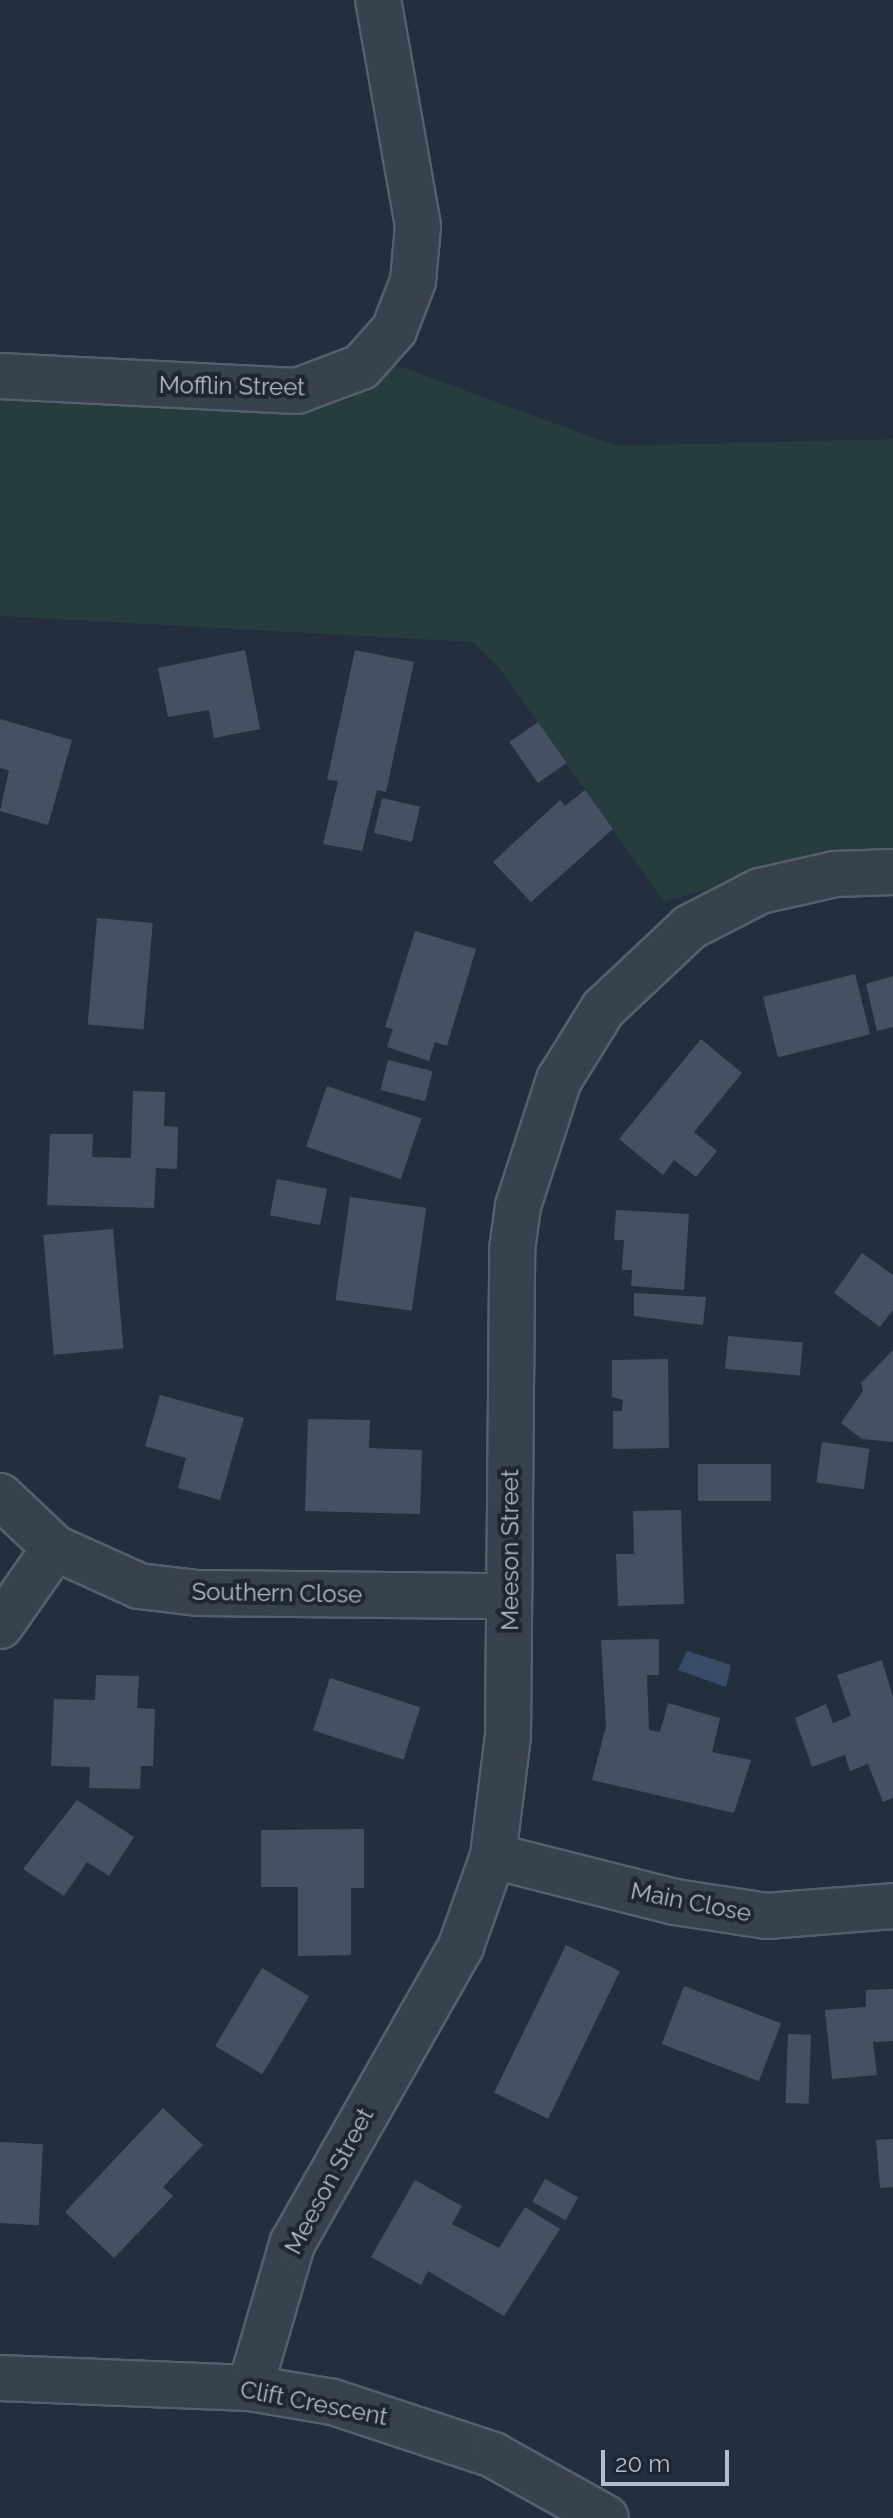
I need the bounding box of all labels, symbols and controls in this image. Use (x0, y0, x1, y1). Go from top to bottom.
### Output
street label: Mofflin Street (159, 370, 305, 402)
street label: Meeson Street (496, 1469, 524, 1631)
street label: Southern Close (191, 1577, 363, 1609)
street label: Main Close (628, 1876, 754, 1928)
street label: Meeson Street (278, 2103, 380, 2259)
street label: Clift Crescent (238, 2375, 390, 2431)
scale bar (605, 2434, 733, 2484)
text: 20 m (615, 2449, 670, 2478)

